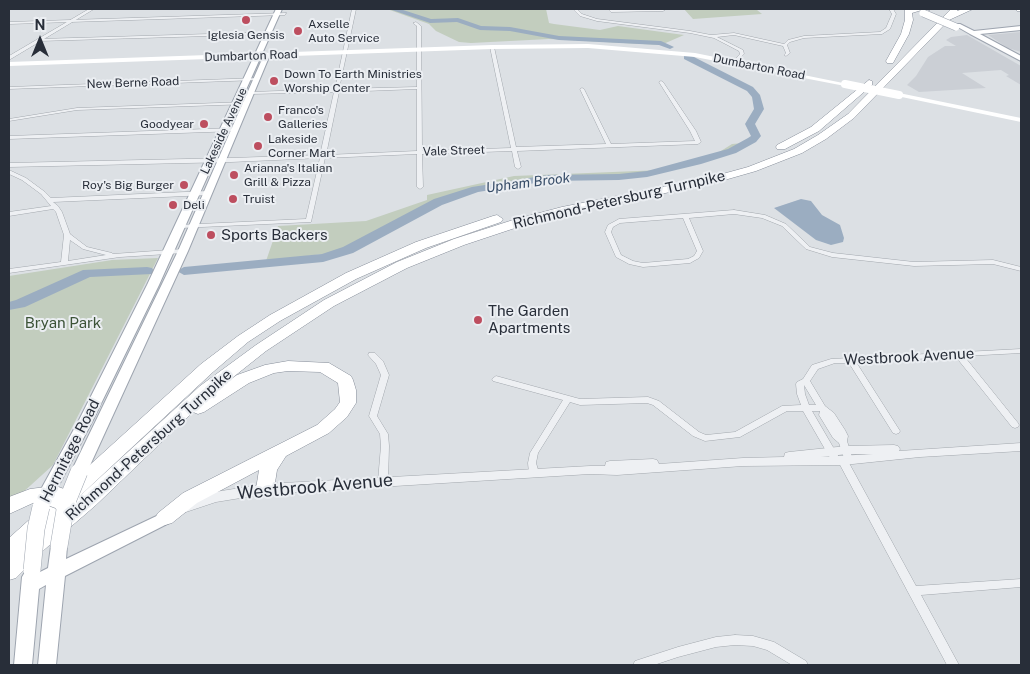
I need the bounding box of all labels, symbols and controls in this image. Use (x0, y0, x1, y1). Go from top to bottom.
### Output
marker: Iglesia Gensis (240, 14, 252, 26)
north arrow (15, 15, 65, 65)
text: N (35, 17, 45, 33)
place label: Axselle Auto Service (308, 17, 380, 45)
marker: Axselle Auto Service (292, 25, 304, 37)
place label: Iglesia Gensis (207, 28, 285, 42)
street label: Dumbarton Road (204, 47, 298, 65)
street label: Dumbarton Road (712, 51, 806, 83)
place label: Down To Earth Ministries Worship Center (284, 67, 422, 95)
street label: New Berne Road (86, 74, 180, 92)
marker: Down To Earth Ministries Worship Center (268, 75, 280, 87)
street label: Lakeside Avenue (198, 85, 250, 177)
place label: Franco's Galleries (278, 103, 328, 131)
marker: Franco's Galleries (262, 111, 274, 123)
place label: Goodyear (140, 117, 194, 131)
marker: Goodyear (198, 118, 210, 130)
place label: Lakeside Corner Mart (268, 132, 335, 160)
marker: Lakeside Corner Mart (252, 140, 264, 152)
street label: Vale Street (423, 143, 485, 159)
place label: Arianna's Italian Grill & Pizza (244, 161, 332, 189)
street label: Richmond-Petersburg Turnpike (511, 167, 727, 233)
marker: Arianna's Italian Grill & Pizza (228, 169, 240, 181)
water label: Upham Brook (485, 169, 571, 197)
place label: Roy's Big Burger (82, 178, 174, 192)
marker: Roy's Big Burger (178, 179, 190, 191)
place label: Truist (243, 192, 275, 206)
marker: Truist (227, 193, 239, 205)
place label: Deli (183, 198, 205, 212)
marker: Deli (167, 199, 179, 211)
place label: Sports Backers (221, 226, 328, 244)
marker: Sports Backers (205, 229, 217, 241)
place label: The Garden Apartments (488, 302, 570, 337)
park label: Bryan Park (25, 314, 101, 332)
marker: The Garden Apartments (472, 314, 484, 326)
street label: Westbrook Avenue (843, 345, 975, 369)
street label: Richmond-Petersburg Turnpike (62, 366, 236, 524)
street label: Hermitage Road (36, 396, 104, 506)
street label: Westbrook Avenue (236, 469, 394, 505)

